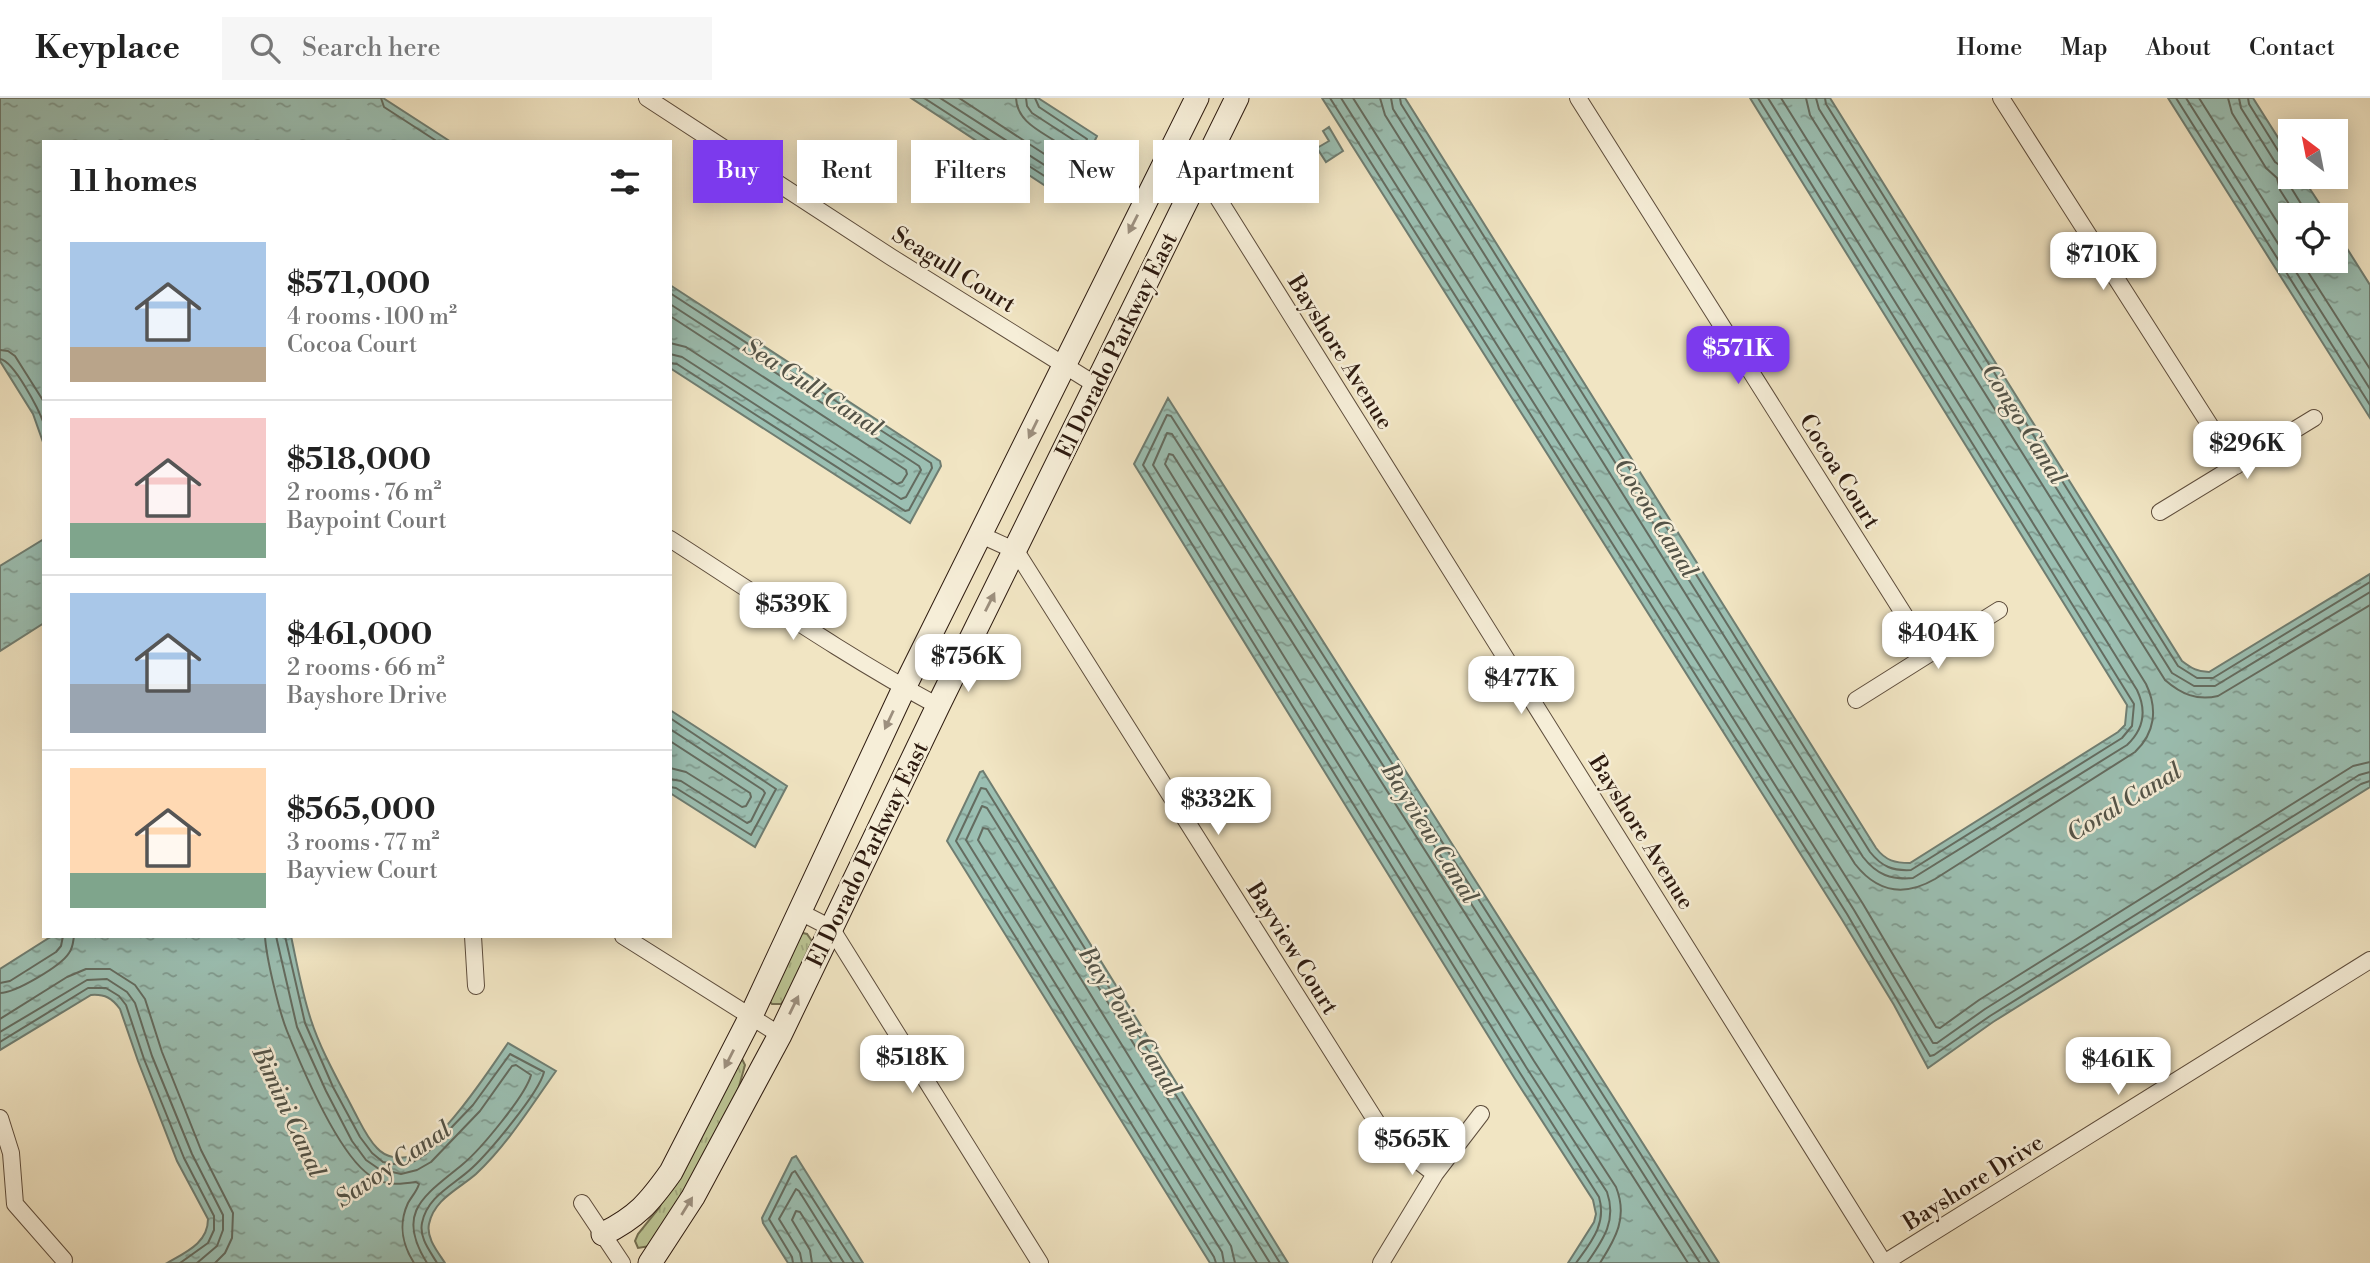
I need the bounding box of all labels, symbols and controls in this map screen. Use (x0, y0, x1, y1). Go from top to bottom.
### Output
search box (222, 17, 712, 80)
text: Keyplace (35, 28, 180, 69)
icon: search (246, 29, 284, 67)
text: Search here (302, 32, 441, 64)
text: Home (1957, 33, 2022, 63)
text: Map (2060, 33, 2108, 63)
text: About (2146, 33, 2211, 63)
text: Contact (2249, 33, 2335, 63)
north arrow (2278, 119, 2348, 189)
map controls (2278, 119, 2348, 273)
chip: Buy (693, 140, 783, 203)
chip: Rent (797, 140, 897, 203)
chip: Filters (911, 140, 1030, 203)
chip: New (1044, 140, 1139, 203)
chip: Apartment (1153, 140, 1319, 203)
text: 11 homes (70, 163, 197, 201)
icon: filters (606, 163, 644, 201)
button: locate (2278, 203, 2348, 273)
one-way arrow (1128, 214, 1139, 234)
street label: Seagull Court (887, 221, 1020, 319)
street label: El Dorado Parkway East (1050, 228, 1184, 463)
pin: $710K (2054, 232, 2152, 292)
text: $710K (2066, 241, 2140, 269)
text: $571,000 (287, 265, 430, 303)
street label: Bayshore Avenue (1281, 269, 1399, 435)
icon: home (126, 270, 210, 354)
text: 4 rooms · 100 m² (287, 303, 457, 331)
pin: $571K (1689, 327, 1787, 386)
text: Cocoa Court (287, 331, 417, 359)
water label: Sea Gull Canal (737, 332, 888, 444)
text: $571K (1702, 335, 1774, 363)
water label: Congo Canal (1974, 358, 2072, 491)
street label: Cocoa Court (1793, 409, 1886, 534)
one-way arrow (1028, 419, 1039, 439)
pin: $296K (2198, 422, 2296, 481)
text: $296K (2209, 430, 2285, 458)
text: $518,000 (287, 441, 431, 479)
icon: home (126, 446, 210, 530)
water label: Cocoa Canal (1606, 453, 1704, 584)
text: 2 rooms · 76 m² (287, 479, 442, 507)
text: Baypoint Court (287, 507, 447, 535)
pin: $539K (744, 582, 842, 642)
text: $539K (756, 591, 830, 619)
one-way arrow (984, 592, 995, 612)
pin: $404K (1889, 612, 1987, 671)
text: $461,000 (287, 616, 432, 654)
text: $404K (1898, 620, 1978, 648)
icon: home (126, 621, 210, 705)
pin: $756K (919, 634, 1017, 694)
text: $756K (931, 643, 1005, 671)
text: 2 rooms · 66 m² (287, 654, 445, 682)
pin: $477K (1472, 656, 1570, 716)
text: $477K (1484, 665, 1558, 693)
text: Bayshore Drive (287, 682, 447, 710)
one-way arrow (883, 710, 895, 730)
street label: El Dorado Parkway East (801, 737, 935, 972)
street label: Bayshore Avenue (1582, 749, 1700, 915)
water label: Bayview Canal (1373, 757, 1484, 910)
water label: Coral Canal (2061, 757, 2188, 849)
pin: $332K (1169, 778, 1267, 837)
text: $332K (1181, 786, 1255, 814)
text: $565,000 (287, 791, 436, 829)
icon: home (126, 796, 210, 880)
text: 3 rooms · 77 m² (287, 829, 440, 857)
text: Bayview Court (287, 857, 438, 885)
street label: Bayview Court (1240, 876, 1344, 1020)
water label: Bay Point Canal (1071, 940, 1187, 1102)
one-way arrow (788, 995, 800, 1015)
pin: $518K (863, 1035, 961, 1095)
pin: $461K (2069, 1038, 2167, 1097)
water label: Bimini Canal (244, 1041, 332, 1183)
text: $518K (876, 1044, 948, 1072)
text: $461K (2082, 1046, 2154, 1074)
one-way arrow (723, 1049, 734, 1069)
water label: Savoy Canal (330, 1115, 458, 1215)
pin: $565K (1363, 1118, 1461, 1177)
text: $565K (1374, 1126, 1450, 1154)
street label: Bayshore Drive (1897, 1129, 2049, 1238)
one-way arrow (681, 1196, 694, 1215)

